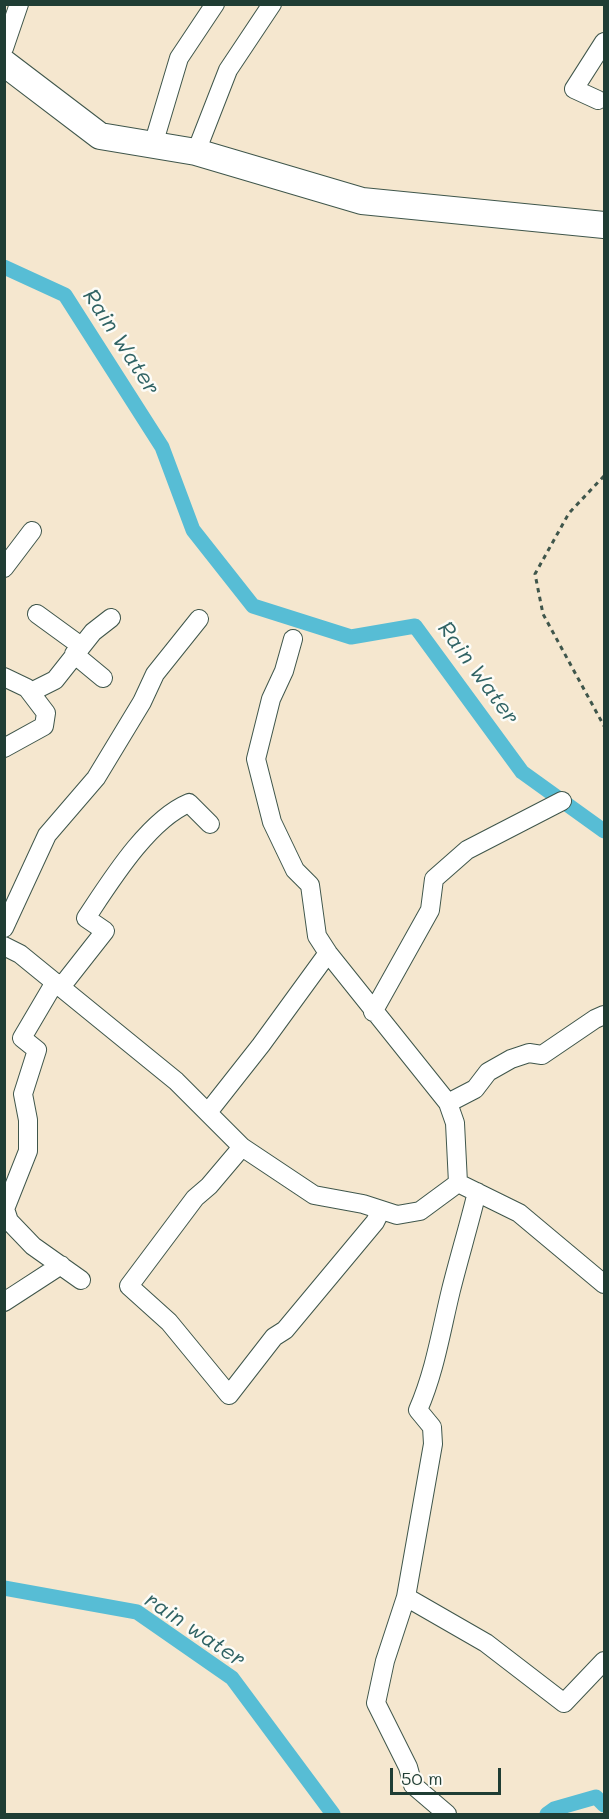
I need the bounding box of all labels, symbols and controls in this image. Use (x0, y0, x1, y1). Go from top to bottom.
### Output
water label: Rain Water (77, 284, 165, 400)
water label: Rain Water (432, 616, 524, 730)
water label: rain water (140, 1587, 250, 1673)
scale bar (393, 1756, 504, 1794)
text: 50 m (401, 1766, 443, 1790)

